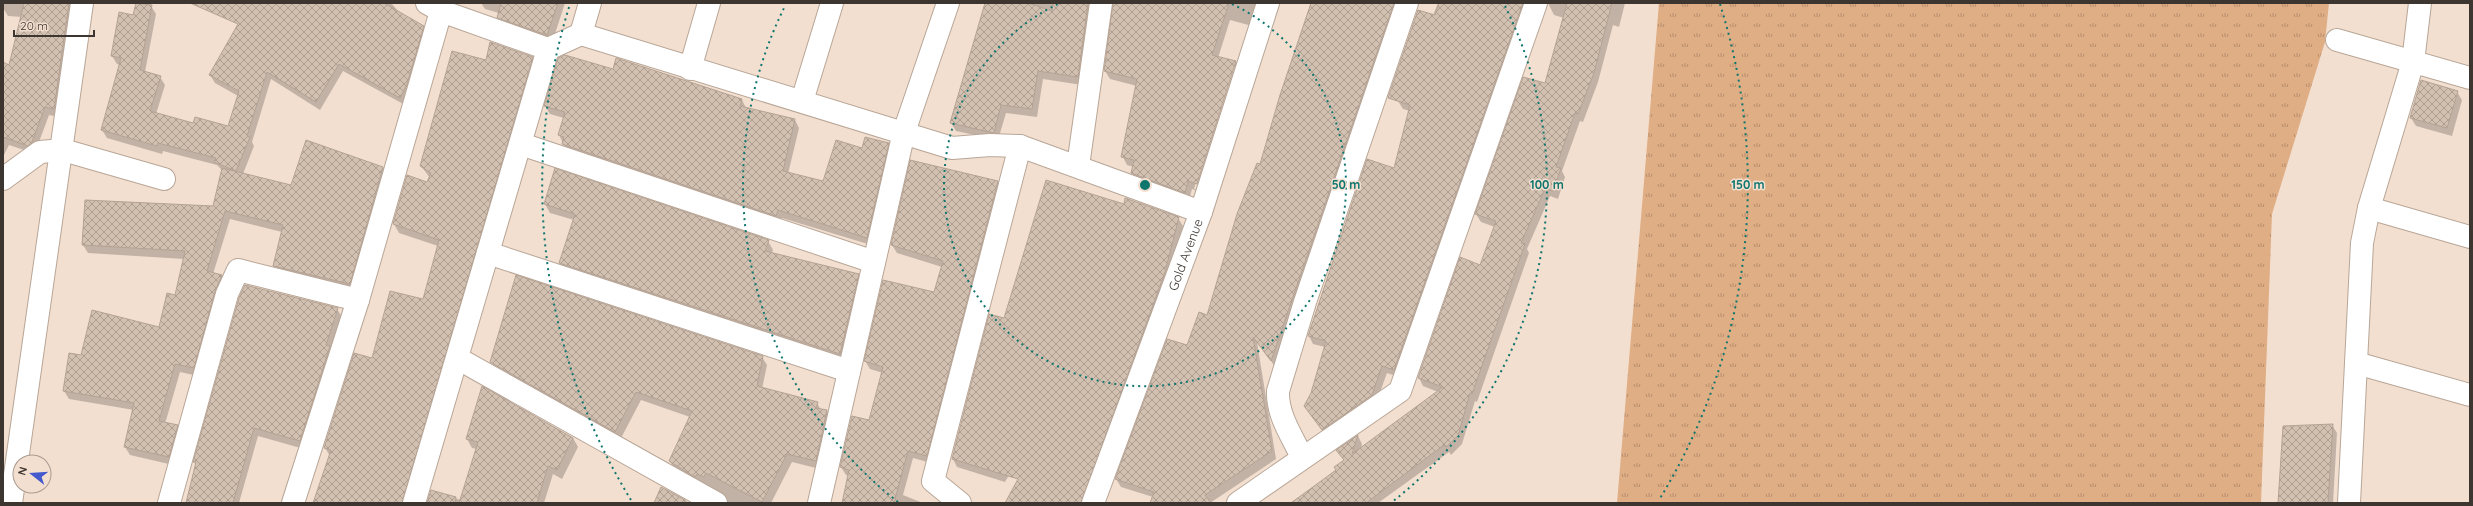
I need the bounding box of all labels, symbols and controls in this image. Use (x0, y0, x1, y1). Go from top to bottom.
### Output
scale bar (14, 12, 94, 38)
text: 20 m (20, 18, 48, 33)
text: 50 m (1332, 177, 1360, 192)
text: 100 m (1530, 177, 1564, 192)
text: 150 m (1731, 177, 1765, 192)
centre of rings (1138, 178, 1152, 192)
street label: Gold Avenue (1165, 216, 1206, 293)
north arrow (12, 454, 52, 494)
text: N (15, 465, 30, 477)

